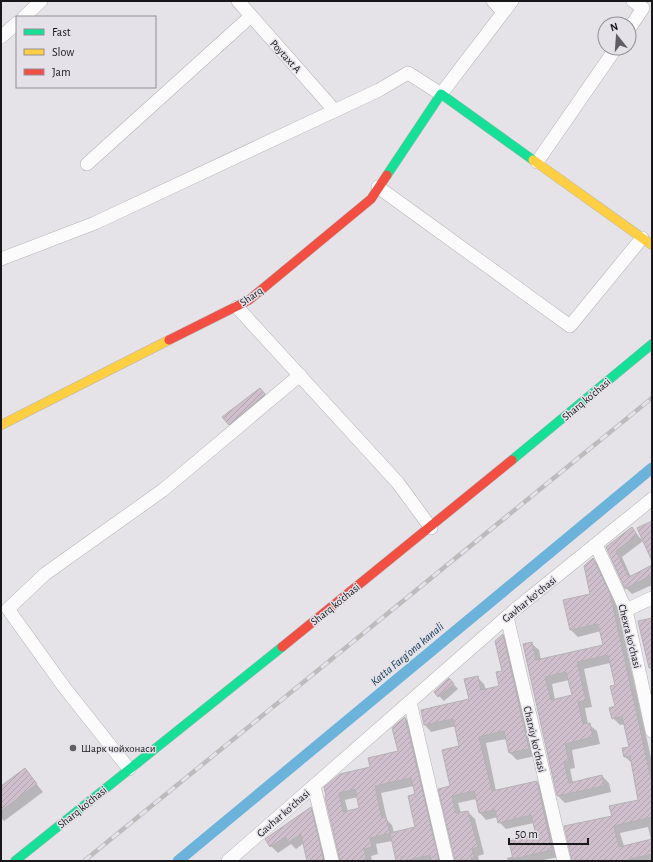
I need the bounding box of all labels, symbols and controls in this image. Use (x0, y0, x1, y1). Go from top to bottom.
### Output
legend (16, 16, 156, 88)
north arrow (597, 16, 637, 56)
text: N (609, 21, 619, 33)
text: Fast (52, 26, 71, 38)
street label: Poytaxt A (268, 38, 304, 75)
text: Slow (52, 46, 74, 58)
text: Jam (52, 66, 71, 78)
street label: Sharq (238, 285, 265, 308)
street label: Sharq ko'chasi (560, 376, 613, 423)
street label: Gavhar koʻchasi (500, 574, 558, 624)
street label: Sharq ko'chasi (309, 581, 362, 627)
street label: Chexra koʻchasi (616, 603, 643, 669)
water label: Katta Farg'ona kanali (368, 620, 446, 688)
street label: Charxiy koʻchasi (522, 705, 547, 773)
marker: Шарк чойхонаси (68, 743, 78, 753)
place label: Шарк чойхонаси (81, 743, 156, 754)
street label: Sharq ko'chasi (56, 784, 109, 830)
street label: Gavhar koʻchasi (255, 788, 312, 839)
scale bar (509, 820, 588, 846)
text: 50 m (515, 828, 538, 840)

